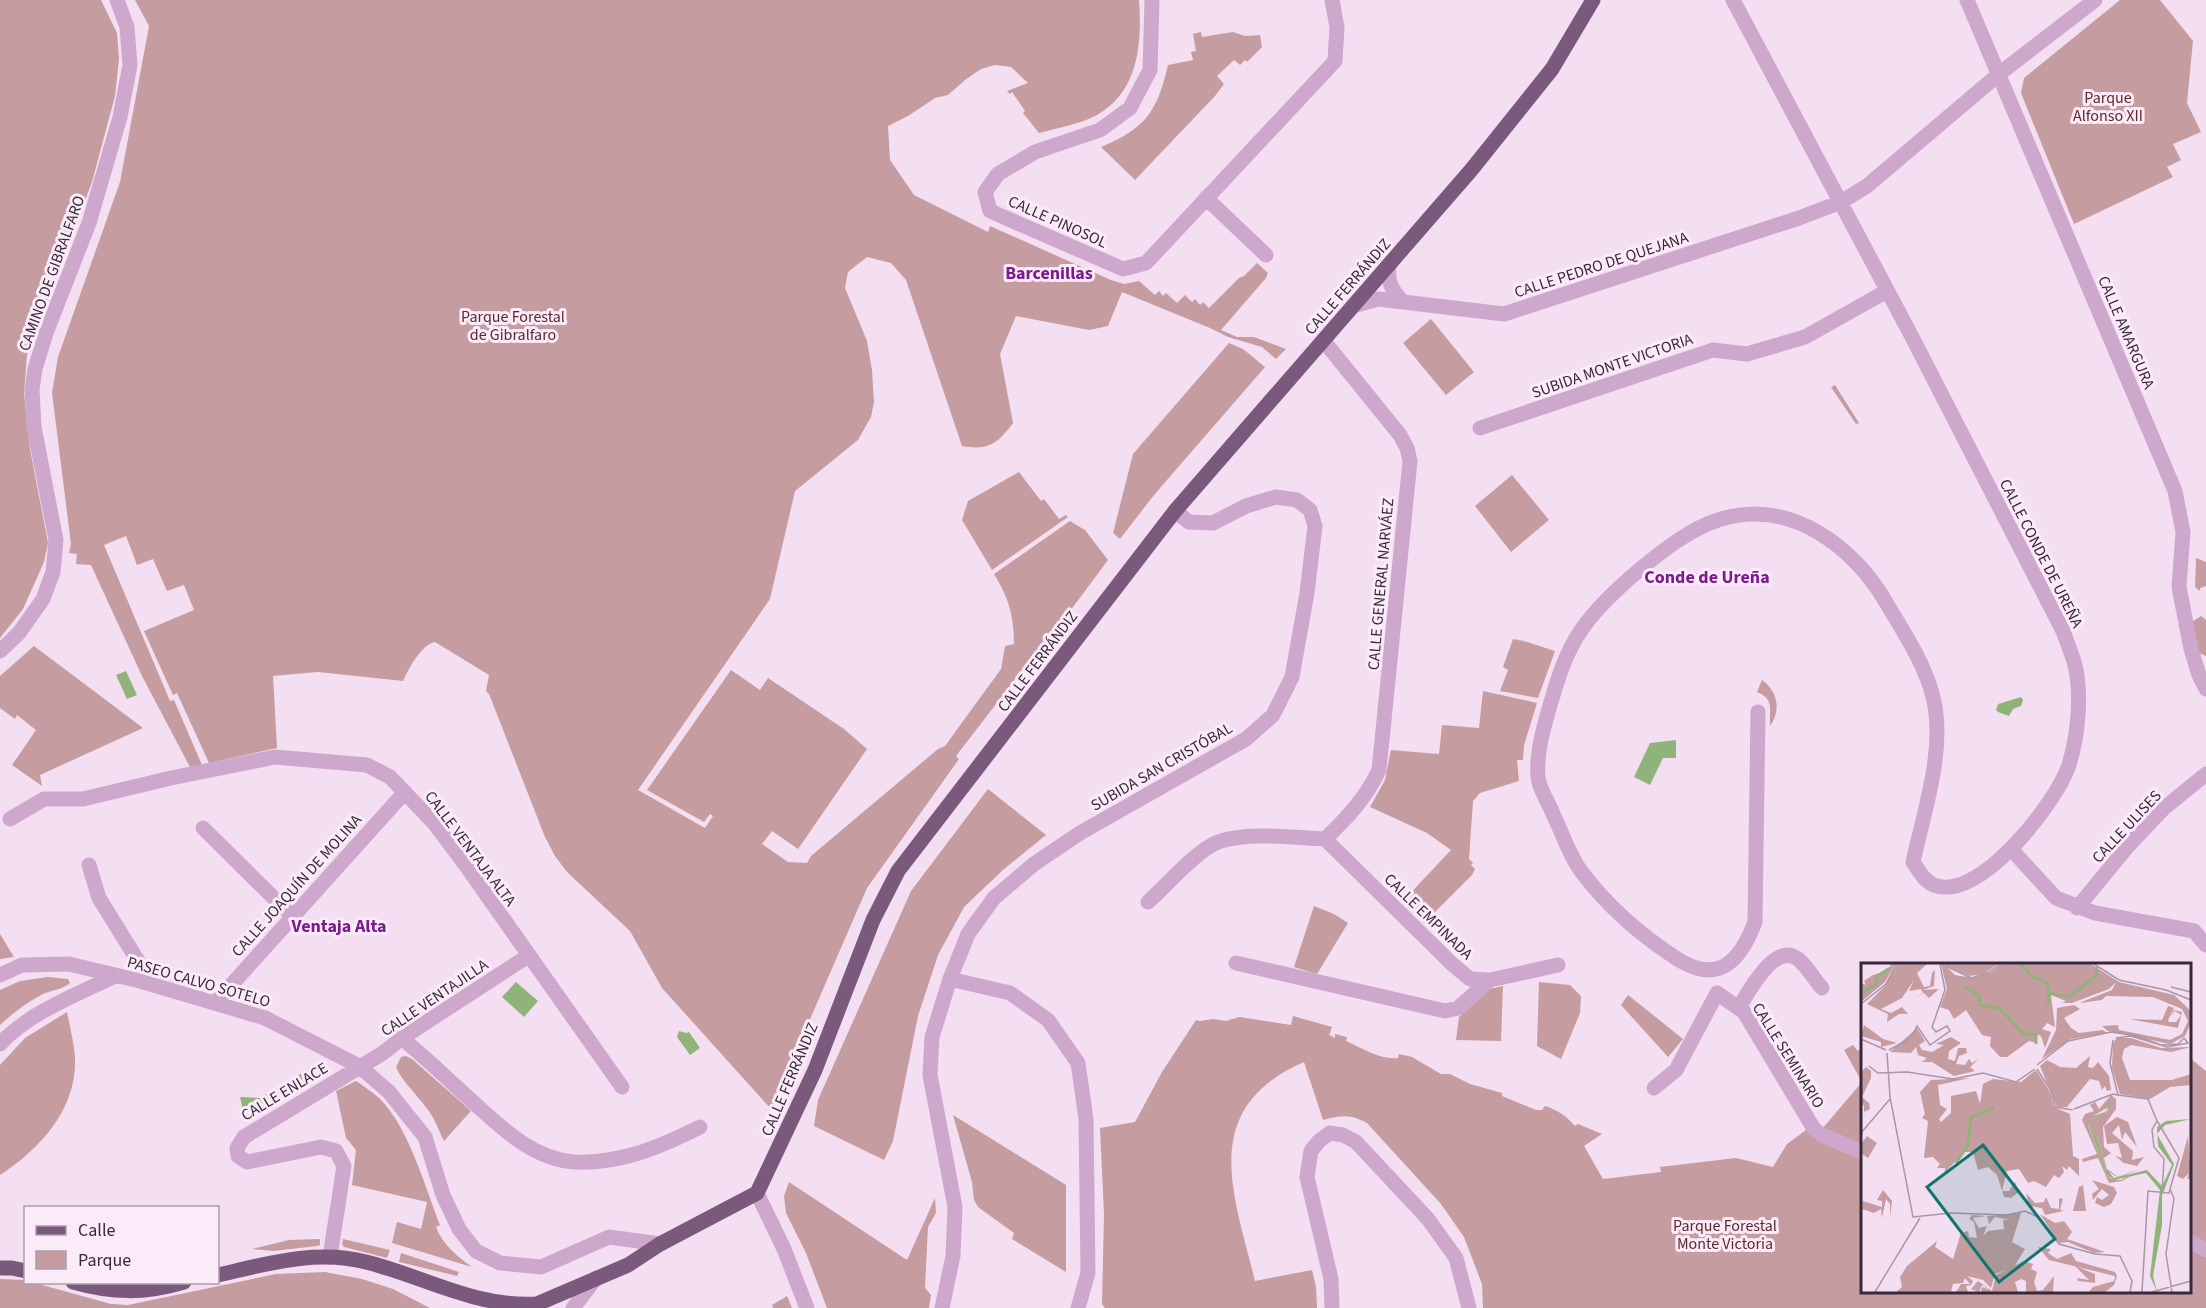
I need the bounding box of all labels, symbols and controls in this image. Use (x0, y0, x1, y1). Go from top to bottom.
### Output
park label: Parque Alfonso XII (2073, 87, 2143, 127)
street label: CALLE PINOSOL (1005, 190, 1111, 254)
street label: CAMINO DE GIBRALFARO (14, 193, 90, 354)
street label: CALLE PEDRO DE QUEJANA (1512, 226, 1691, 303)
street label: CALLE FERRÁNDIZ (1300, 234, 1396, 340)
district label: Barcenillas (1005, 261, 1093, 286)
street label: CALLE AMARGURA (2092, 272, 2160, 393)
park label: Parque Forestal de Gibralfaro (461, 306, 565, 346)
street label: SUBIDA MONTE VICTORIA (1529, 328, 1696, 404)
street label: CALLE CONDE DE UREÑA (1994, 475, 2088, 632)
street label: CALLE GENERAL NARVÁEZ (1363, 497, 1399, 671)
district label: Conde de Ureña (1644, 565, 1770, 590)
street label: CALLE FERRÁNDIZ (993, 607, 1083, 717)
street label: SUBIDA SAN CRISTÓBAL (1087, 717, 1237, 816)
street label: CALLE ULISES (2087, 785, 2166, 868)
street label: CALLE VENTAJA ALTA (419, 786, 521, 911)
street label: CALLE JOAQUÍN DE MOLINA (227, 809, 367, 962)
street label: CALLE EMPINADA (1379, 869, 1478, 965)
district label: Ventaja Alta (291, 914, 386, 939)
street label: PASEO CALVO SOTELO (125, 951, 273, 1013)
street label: CALLE VENTAJILLA (377, 954, 493, 1042)
inset map (1861, 963, 2191, 1293)
street label: CALLE SEMINARIO (1747, 998, 1829, 1113)
street label: CALLE FERRÁNDIZ (756, 1019, 824, 1139)
street label: CALLE ENLACE (237, 1057, 332, 1126)
legend (24, 1206, 219, 1284)
park label: Parque Forestal Monte Victoria (1673, 1215, 1777, 1255)
text: Calle (78, 1218, 116, 1243)
text: Parque (78, 1248, 131, 1273)

